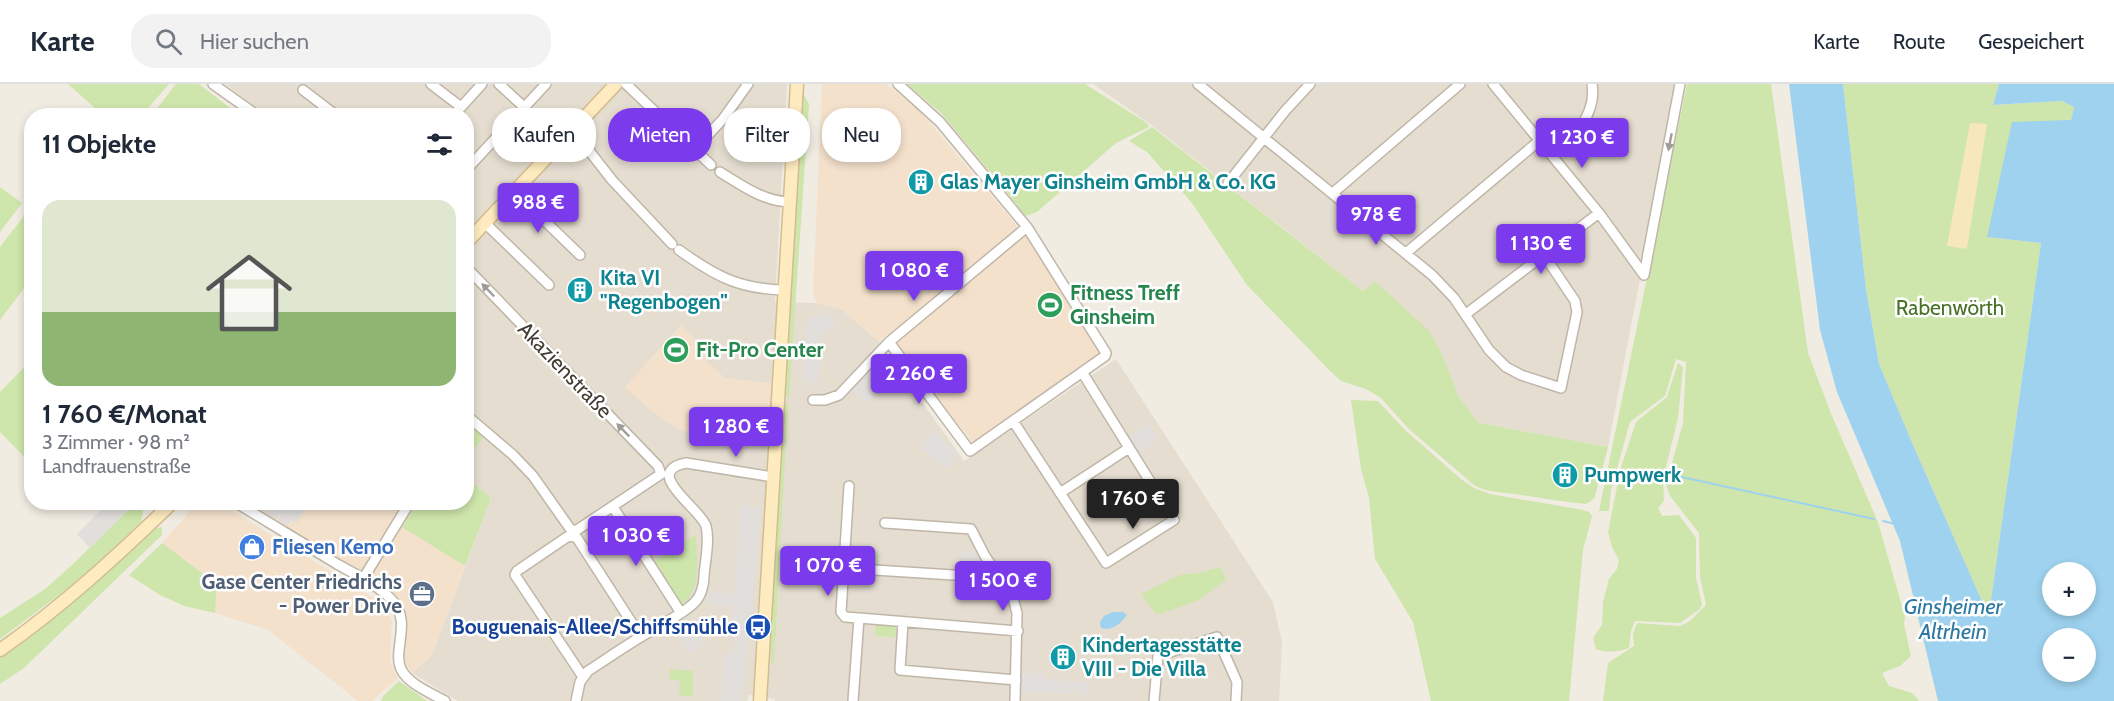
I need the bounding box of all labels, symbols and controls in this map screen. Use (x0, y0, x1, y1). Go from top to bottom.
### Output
search box (131, 14, 551, 68)
text: Karte (30, 24, 95, 58)
icon: search (152, 25, 185, 58)
text: Hier suchen (200, 28, 309, 55)
text: Karte (1813, 29, 1860, 54)
text: Route (1893, 29, 1945, 54)
text: Gespeichert (1978, 29, 2084, 54)
chip: Kaufen (492, 108, 596, 162)
chip: Mieten (608, 108, 712, 162)
chip: Filter (724, 108, 810, 162)
chip: Neu (822, 108, 901, 162)
pin: 1 230 € (1527, 118, 1637, 169)
text: 1 230 € (1550, 125, 1614, 149)
text: 11 Objekte (42, 128, 156, 160)
icon: filters (423, 128, 456, 161)
one-way arrow (1665, 132, 1674, 151)
building icon: Glas Mayer Ginsheim GmbH & Co. KG (906, 167, 936, 197)
place label: Glas Mayer Ginsheim GmbH & Co. KG (940, 169, 1276, 194)
pin: 988 € (496, 183, 580, 234)
text: 988 € (512, 190, 564, 214)
pin: 978 € (1334, 195, 1418, 246)
text: 978 € (1351, 202, 1401, 226)
pin: 1 130 € (1486, 224, 1596, 275)
text: 1 130 € (1510, 231, 1572, 255)
icon: home (195, 239, 303, 347)
pin: 1 080 € (859, 251, 969, 302)
text: 1 080 € (879, 258, 949, 282)
place label: Kita VI "Regenbogen" (600, 265, 728, 314)
building icon: Kita VI "Regenbogen" (565, 275, 595, 305)
place label: Fitness Treff Ginsheim (1070, 280, 1180, 329)
one-way arrow (482, 283, 496, 297)
sports icon: Fitness Treff Ginsheim (1035, 290, 1065, 320)
park label: Rabenwörth (1896, 295, 2004, 320)
street label: Akazienstraße (513, 316, 618, 423)
sports icon: Fit-Pro Center (661, 335, 691, 365)
place label: Fit-Pro Center (696, 337, 824, 362)
pin: 2 260 € (864, 354, 974, 405)
text: 2 260 € (885, 361, 953, 385)
text: 1 760 €/Monat (42, 398, 207, 430)
pin: 1 280 € (681, 407, 791, 458)
text: 1 280 € (703, 414, 769, 438)
one-way arrow (617, 424, 631, 438)
text: 3 Zimmer · 98 m² (42, 430, 190, 454)
text: Landfrauenstraße (42, 454, 191, 478)
building icon: Pumpwerk (1550, 460, 1580, 490)
place label: Pumpwerk (1584, 462, 1682, 487)
pin: 1 760 € (1078, 479, 1188, 530)
text: 1 760 € (1101, 486, 1165, 510)
pin: 1 030 € (581, 516, 691, 567)
text: 1 030 € (602, 523, 670, 547)
shop icon: Fliesen Kemo (237, 532, 267, 562)
place label: Fliesen Kemo (272, 534, 394, 559)
pin: 1 070 € (773, 546, 883, 597)
text: 1 070 € (794, 553, 862, 577)
pin: 1 500 € (948, 561, 1058, 612)
map controls (2042, 562, 2096, 682)
button: + (2042, 562, 2096, 616)
text: 1 500 € (969, 568, 1037, 592)
place label: Gase Center Friedrichs - Power Drive (202, 569, 402, 618)
office icon: Gase Center Friedrichs - Power Drive (407, 579, 437, 609)
water label: Ginsheimer Altrhein (1904, 593, 2004, 645)
bus stop icon: Bouguenais-Allee/Schiffsmühle (743, 612, 773, 642)
place label: Bouguenais-Allee/Schiffsmühle (451, 614, 738, 639)
button: − (2042, 628, 2096, 682)
place label: Kindertagesstätte VIII - Die Villa (1082, 632, 1242, 681)
building icon: Kindertagesstätte VIII - Die Villa (1048, 642, 1078, 672)

